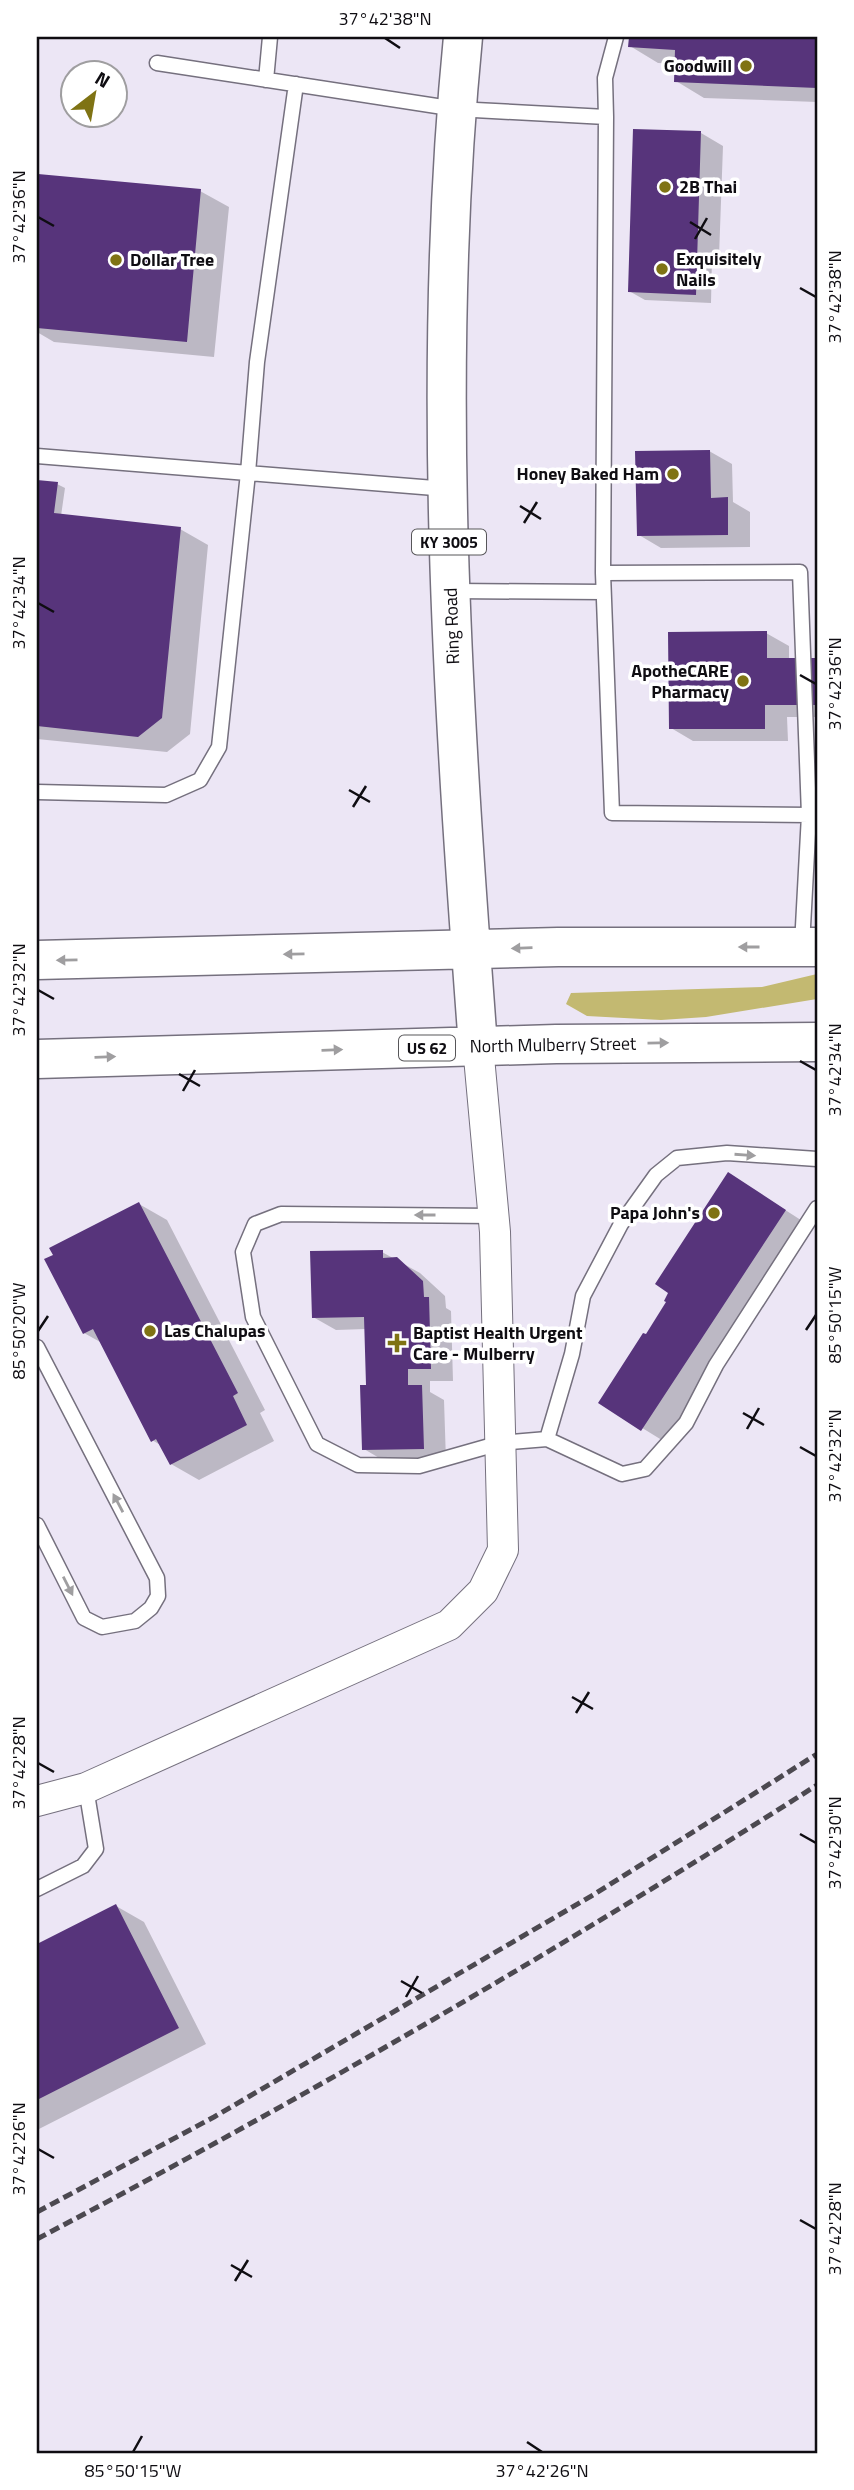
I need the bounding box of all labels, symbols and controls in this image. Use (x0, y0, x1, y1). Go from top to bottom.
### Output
text: 37°42'38"N (338, 5, 432, 32)
place label: Goodwill (664, 52, 732, 79)
marker: Goodwill (738, 58, 754, 74)
north arrow (60, 60, 130, 130)
text: N (90, 63, 116, 95)
text: 37°42'36"N (5, 170, 32, 264)
place label: 2B Thai (679, 173, 737, 200)
marker: 2B Thai (657, 179, 673, 195)
place label: Exquisitely Nails (676, 245, 761, 293)
place label: Dollar Tree (130, 246, 214, 273)
text: 37°42'38"N (821, 250, 848, 344)
marker: Dollar Tree (108, 252, 124, 268)
marker: Exquisitely Nails (654, 261, 670, 277)
place label: Honey Baked Ham (517, 460, 659, 487)
marker: Honey Baked Ham (665, 466, 681, 482)
road number: KY 3005 (412, 530, 486, 554)
text: 37°42'34"N (5, 556, 32, 650)
street label: Ring Road (437, 587, 466, 665)
text: 37°42'36"N (821, 637, 848, 731)
place label: ApotheCARE Pharmacy (631, 657, 729, 705)
marker: ApotheCARE Pharmacy (735, 673, 751, 689)
one-way arrow (738, 941, 760, 953)
text: 37°42'32"N (5, 943, 32, 1037)
one-way arrow (510, 943, 532, 954)
one-way arrow (283, 948, 305, 960)
one-way arrow (55, 954, 77, 965)
text: 37°42'34"N (821, 1023, 848, 1117)
street label: North Mulberry Street (469, 1030, 637, 1059)
road number: US 62 (399, 1036, 455, 1060)
one-way arrow (647, 1038, 669, 1049)
one-way arrow (322, 1045, 344, 1056)
one-way arrow (94, 1051, 116, 1062)
one-way arrow (734, 1149, 756, 1160)
place label: Papa John's (610, 1199, 700, 1226)
marker: Papa John's (706, 1205, 722, 1221)
one-way arrow (414, 1209, 436, 1221)
text: 85°50'15"W (821, 1266, 848, 1363)
text: 85°50'20"W (5, 1282, 32, 1379)
place label: Las Chalupas (164, 1317, 265, 1344)
place label: Baptist Health Urgent Care - Mulberry (413, 1319, 583, 1367)
marker: Las Chalupas (142, 1323, 158, 1339)
marker: Baptist Health Urgent Care - Mulberry (387, 1333, 407, 1353)
text: 37°42'32"N (821, 1409, 848, 1503)
one-way arrow (112, 1493, 124, 1512)
one-way arrow (62, 1576, 73, 1596)
text: 37°42'28"N (5, 1716, 32, 1810)
text: 37°42'30"N (821, 1796, 848, 1890)
text: 37°42'26"N (5, 2102, 32, 2196)
text: 37°42'28"N (821, 2182, 848, 2276)
text: 85°50'15"W (85, 2457, 182, 2484)
text: 37°42'26"N (495, 2457, 589, 2484)

